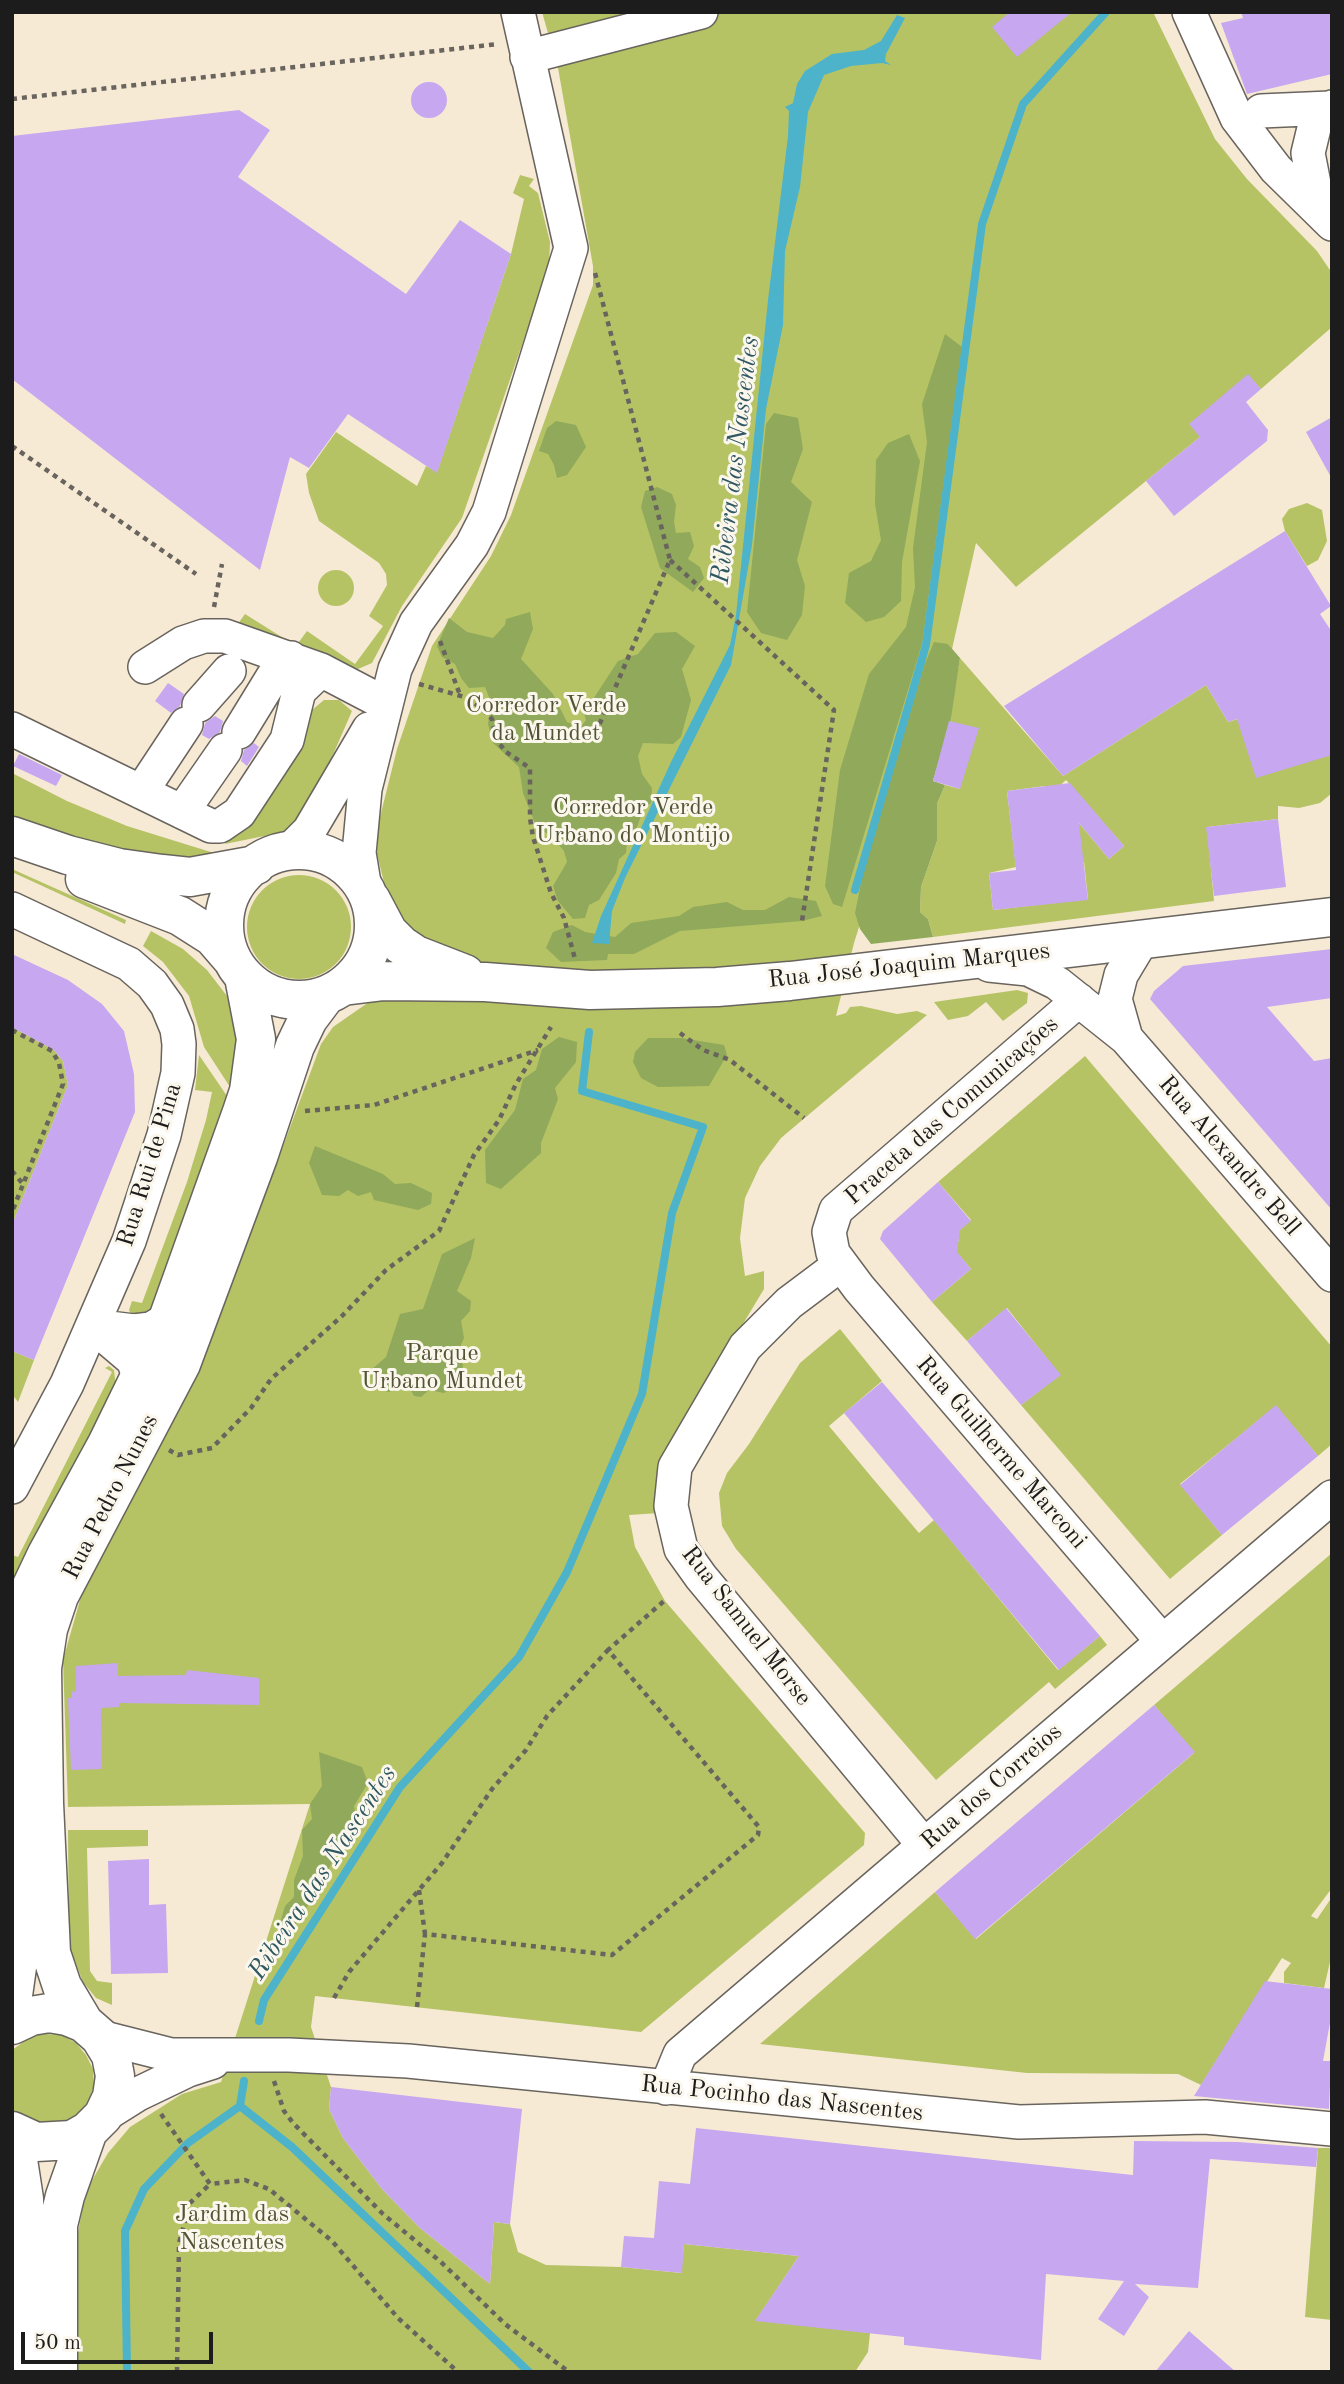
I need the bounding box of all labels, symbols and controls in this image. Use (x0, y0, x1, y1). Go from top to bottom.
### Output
water label: Ribeira das Nascentes (705, 334, 767, 586)
park label: Corredor Verde da Mundet (466, 692, 626, 748)
park label: Corredor Verde Urbano do Montijo (536, 794, 730, 850)
street label: Rua José Joaquim Marques (766, 937, 1052, 995)
street label: Praceta das Comunicações (839, 1010, 1065, 1212)
street label: Rua Alexandre Bell (1152, 1070, 1306, 1242)
street label: Rua Rui de Pina (111, 1080, 189, 1250)
park label: Parque Urbano Mundet (361, 1340, 523, 1396)
street label: Rua Guilherme Marconi (909, 1351, 1093, 1555)
street label: Rua Pedro Nunes (57, 1410, 165, 1584)
street label: Rua Samuel Morse (675, 1540, 817, 1712)
street label: Rua dos Correios (916, 1718, 1068, 1856)
water label: Ribeira das Nascentes (242, 1760, 404, 1986)
street label: Rua Pocinho das Nascentes (639, 2070, 925, 2128)
park label: Jardim das Nascentes (175, 2201, 289, 2257)
scale bar (24, 2318, 217, 2362)
text: 50 m (34, 2333, 81, 2354)

